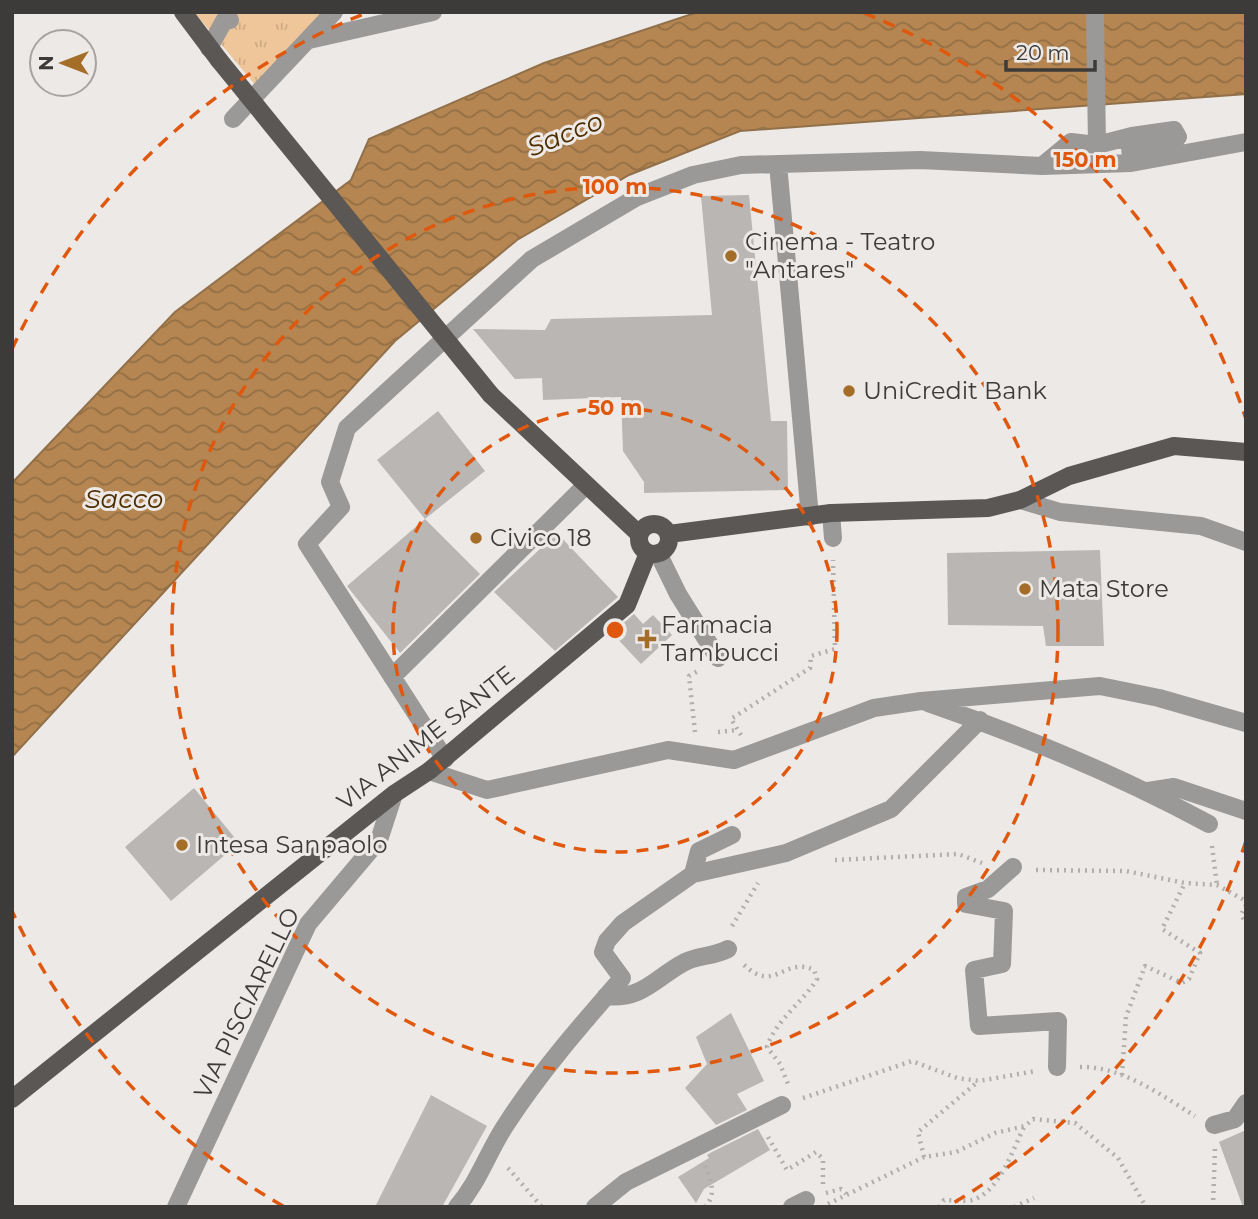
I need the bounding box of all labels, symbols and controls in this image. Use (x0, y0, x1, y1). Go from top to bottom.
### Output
north arrow (28, 28, 98, 98)
scale bar (1006, 28, 1095, 72)
text: 20 m (1016, 40, 1070, 65)
text: N (35, 55, 58, 71)
water label: Sacco (522, 104, 608, 164)
text: 150 m (1054, 147, 1116, 172)
text: 100 m (583, 174, 647, 199)
place label: Cinema - Teatro "Antares" (745, 227, 935, 284)
marker: Cinema - Teatro "Antares" (723, 248, 739, 264)
place label: UniCredit Bank (863, 376, 1048, 405)
marker: UniCredit Bank (841, 383, 857, 399)
text: 50 m (588, 395, 642, 420)
water label: Sacco (85, 483, 163, 515)
place label: Civico 18 (490, 523, 592, 552)
marker: Civico 18 (468, 530, 484, 546)
place label: Mata Store (1039, 574, 1169, 603)
marker: Mata Store (1017, 581, 1033, 597)
place label: Farmacia Tambucci (661, 610, 779, 667)
centre of rings (603, 618, 627, 642)
marker: Farmacia Tambucci (639, 631, 655, 647)
street label: VIA ANIME SANTE (331, 659, 520, 816)
place label: Intesa Sanpaolo (196, 830, 387, 859)
marker: Intesa Sanpaolo (174, 837, 190, 853)
street label: VIA PISCIARELLO (188, 902, 305, 1103)

